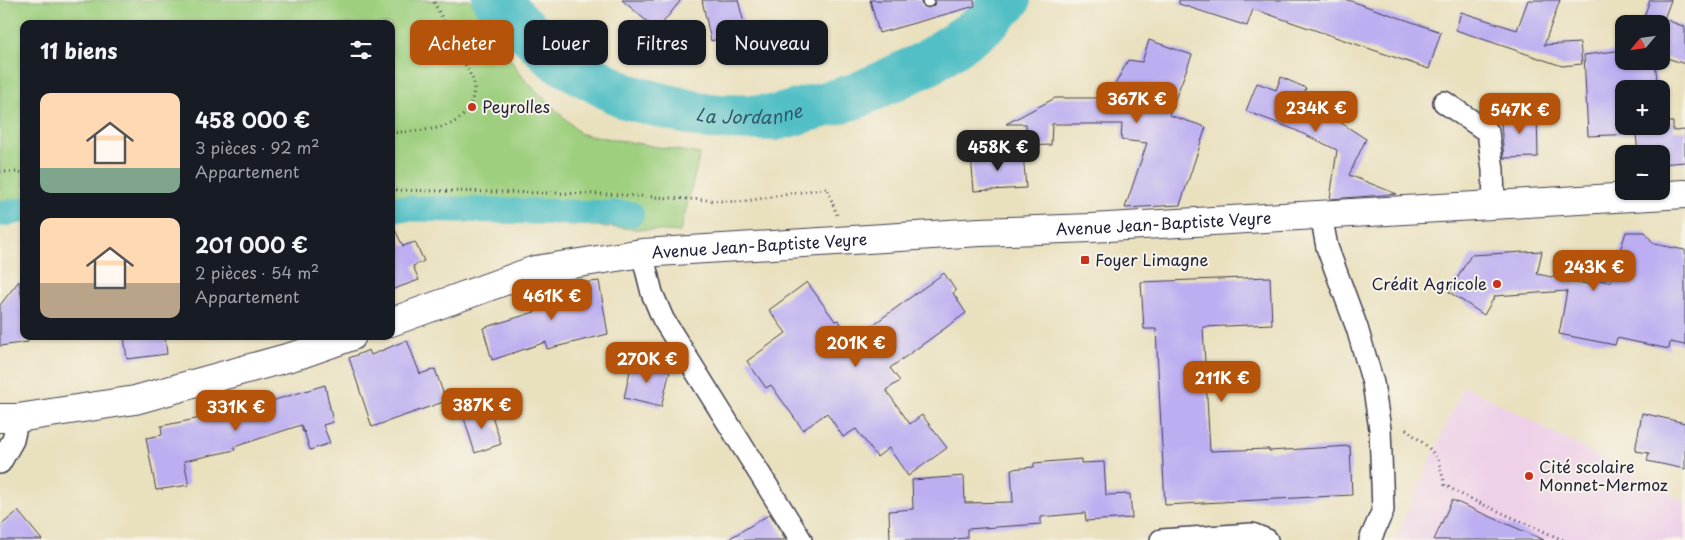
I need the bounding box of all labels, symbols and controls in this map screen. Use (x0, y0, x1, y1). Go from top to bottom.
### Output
north arrow (1615, 15, 1670, 70)
map controls (1615, 15, 1670, 200)
chip: Acheter (410, 20, 514, 65)
chip: Louer (524, 20, 608, 65)
chip: Filtres (618, 20, 706, 65)
chip: Nouveau (716, 20, 828, 65)
text: 11 biens (40, 34, 117, 66)
icon: filters (347, 36, 375, 64)
button: + (1615, 80, 1670, 135)
pin: 367K € (1096, 82, 1178, 124)
text: 367K € (1107, 86, 1167, 110)
pin: 234K € (1275, 90, 1357, 133)
pin: 547K € (1479, 92, 1561, 135)
place label: Peyrolles (482, 94, 550, 118)
text: 234K € (1285, 95, 1347, 119)
water label: La Jordanne (693, 96, 806, 131)
text: 547K € (1490, 97, 1550, 121)
marker: Peyrolles (466, 101, 478, 113)
text: 458 000 € (195, 103, 310, 135)
icon: home (80, 113, 140, 173)
pin: 458K € (957, 130, 1039, 172)
text: 458K € (968, 134, 1028, 158)
text: 3 pièces · 92 m² (195, 135, 319, 159)
button: − (1615, 145, 1670, 200)
text: Appartement (195, 159, 299, 183)
street label: Avenue Jean-Baptiste Veyre (1055, 205, 1272, 240)
street label: Avenue Jean-Baptiste Veyre (651, 226, 868, 263)
text: 201 000 € (195, 228, 308, 260)
icon: home (80, 238, 140, 298)
place label: Foyer Limagne (1095, 247, 1208, 271)
pin: 243K € (1553, 250, 1635, 292)
marker: Foyer Limagne (1079, 254, 1091, 266)
text: 243K € (1564, 254, 1624, 278)
text: 2 pièces · 54 m² (195, 260, 319, 284)
place label: Crédit Agricole (1371, 271, 1487, 295)
pin: 461K € (511, 278, 593, 321)
marker: Crédit Agricole (1491, 278, 1503, 290)
text: 461K € (523, 283, 581, 307)
text: Appartement (195, 284, 299, 308)
pin: 201K € (815, 326, 897, 368)
text: 201K € (826, 330, 886, 354)
pin: 270K € (606, 342, 688, 384)
text: 270K € (617, 346, 677, 370)
pin: 211K € (1181, 360, 1263, 403)
text: 211K € (1194, 365, 1250, 389)
pin: 387K € (441, 388, 523, 430)
pin: 331K € (195, 390, 277, 432)
text: 387K € (453, 392, 511, 416)
text: 331K € (207, 394, 265, 418)
place label: Cité scolaire Monnet-Mermoz (1539, 454, 1668, 496)
marker: Cité scolaire Monnet-Mermoz (1523, 470, 1535, 482)

